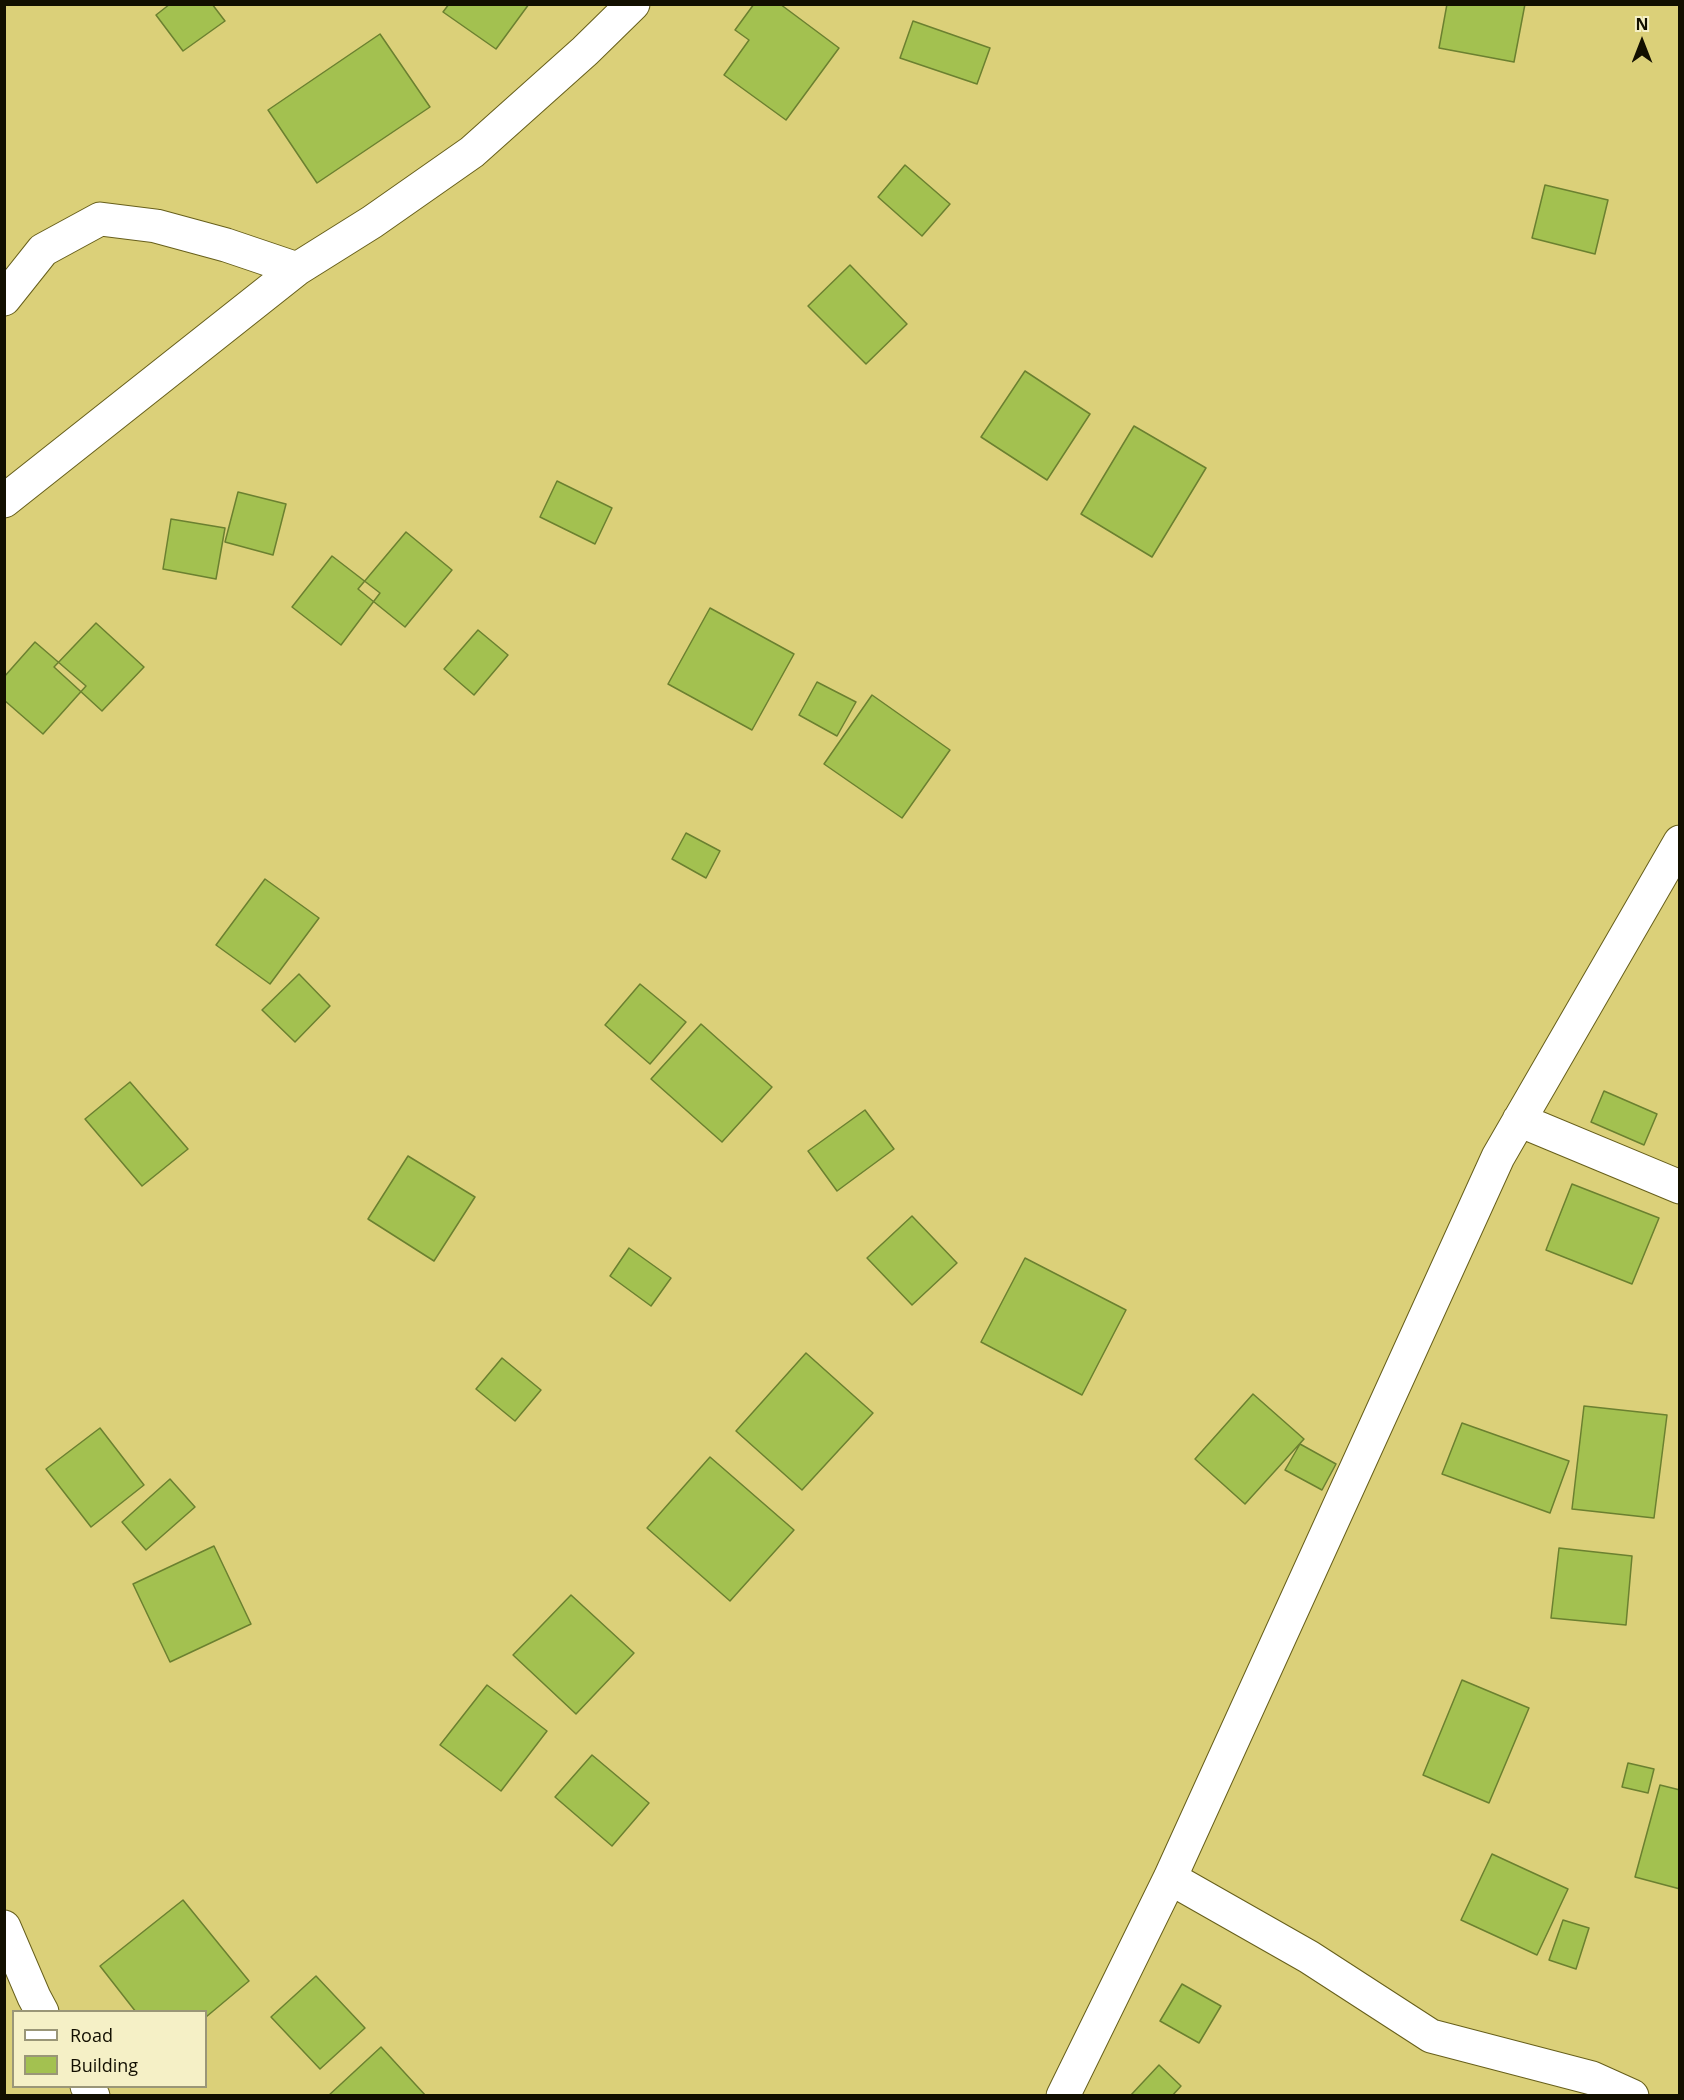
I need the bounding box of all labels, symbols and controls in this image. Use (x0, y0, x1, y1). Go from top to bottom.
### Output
north arrow (1612, 12, 1672, 72)
text: N (1635, 13, 1649, 35)
legend (12, 2010, 207, 2088)
text: Road (70, 2023, 113, 2047)
text: Building (70, 2053, 138, 2077)

